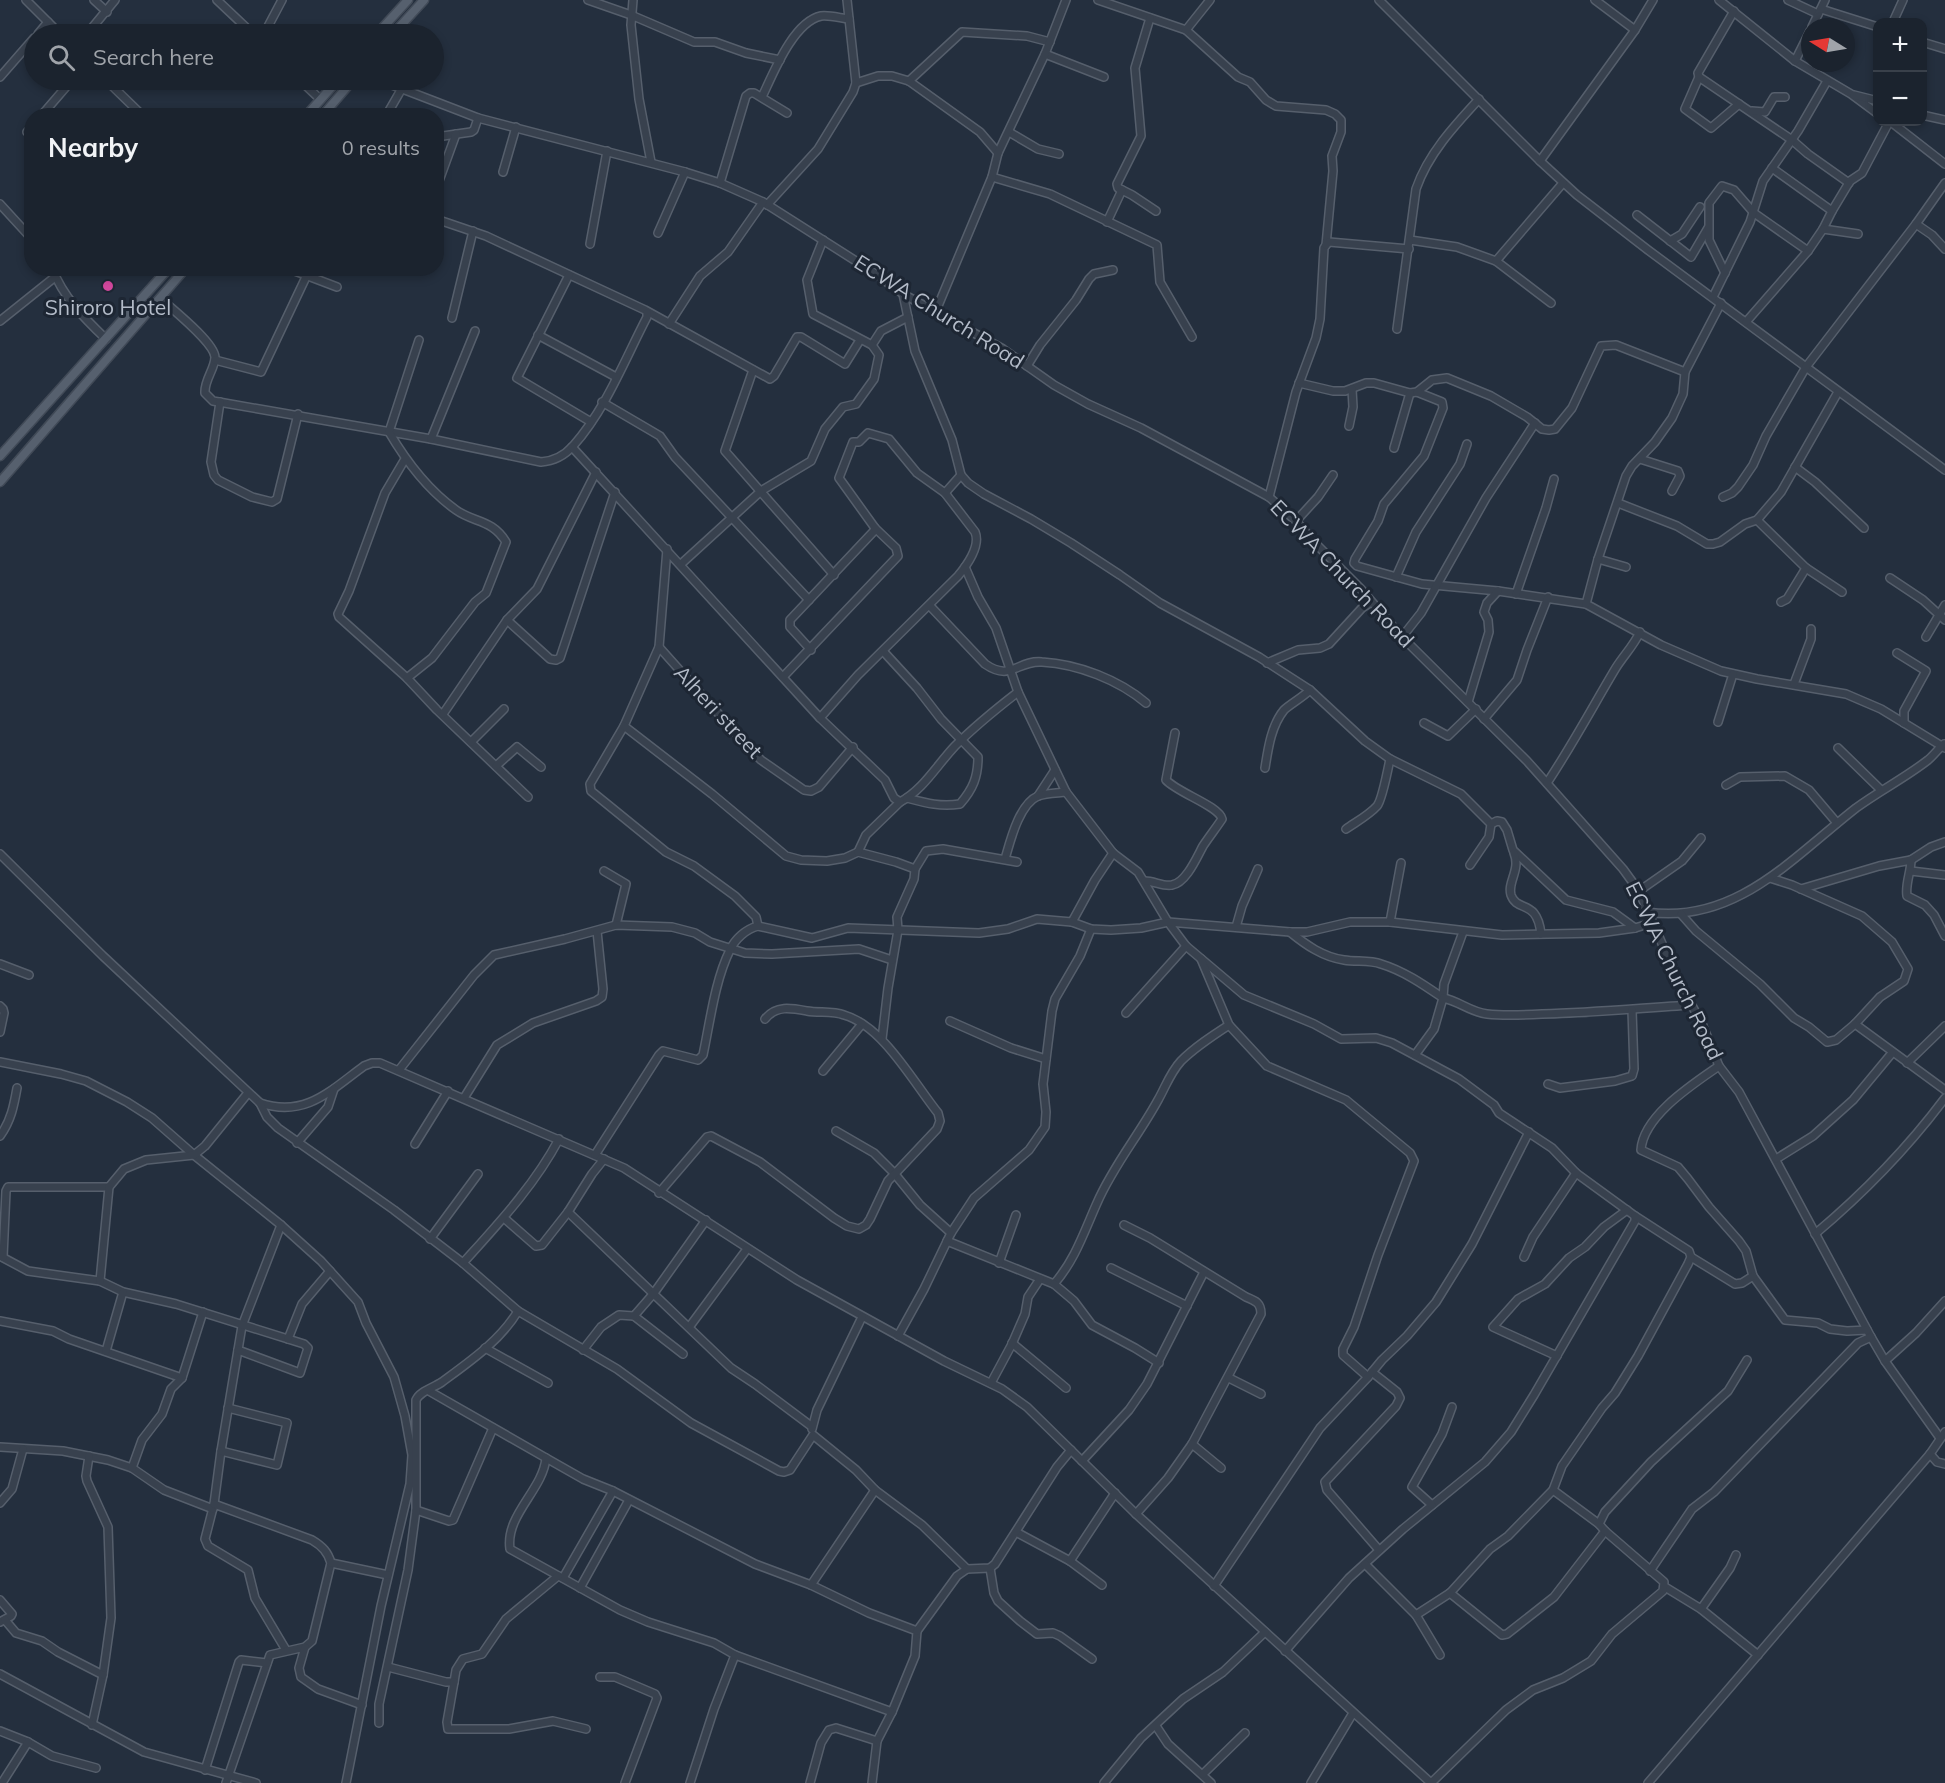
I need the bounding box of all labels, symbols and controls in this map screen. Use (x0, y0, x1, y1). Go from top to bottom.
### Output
north arrow (1801, 18, 1855, 72)
map controls (1873, 18, 1927, 126)
button: + (1873, 18, 1927, 72)
search box (24, 24, 444, 90)
icon: search (45, 41, 78, 74)
text: Search here (93, 43, 214, 71)
button: − (1873, 72, 1927, 126)
text: Nearby (48, 131, 138, 164)
text: 0 results (342, 135, 420, 160)
street label: ECWA Church Road (850, 248, 1029, 374)
marker: Shiroro Hotel (101, 279, 115, 293)
place label: Shiroro Hotel (45, 294, 171, 320)
street label: ECWA Church Road (1266, 494, 1420, 653)
street label: Alheri street (669, 659, 768, 763)
street label: ECWA Church Road (1620, 877, 1729, 1064)

